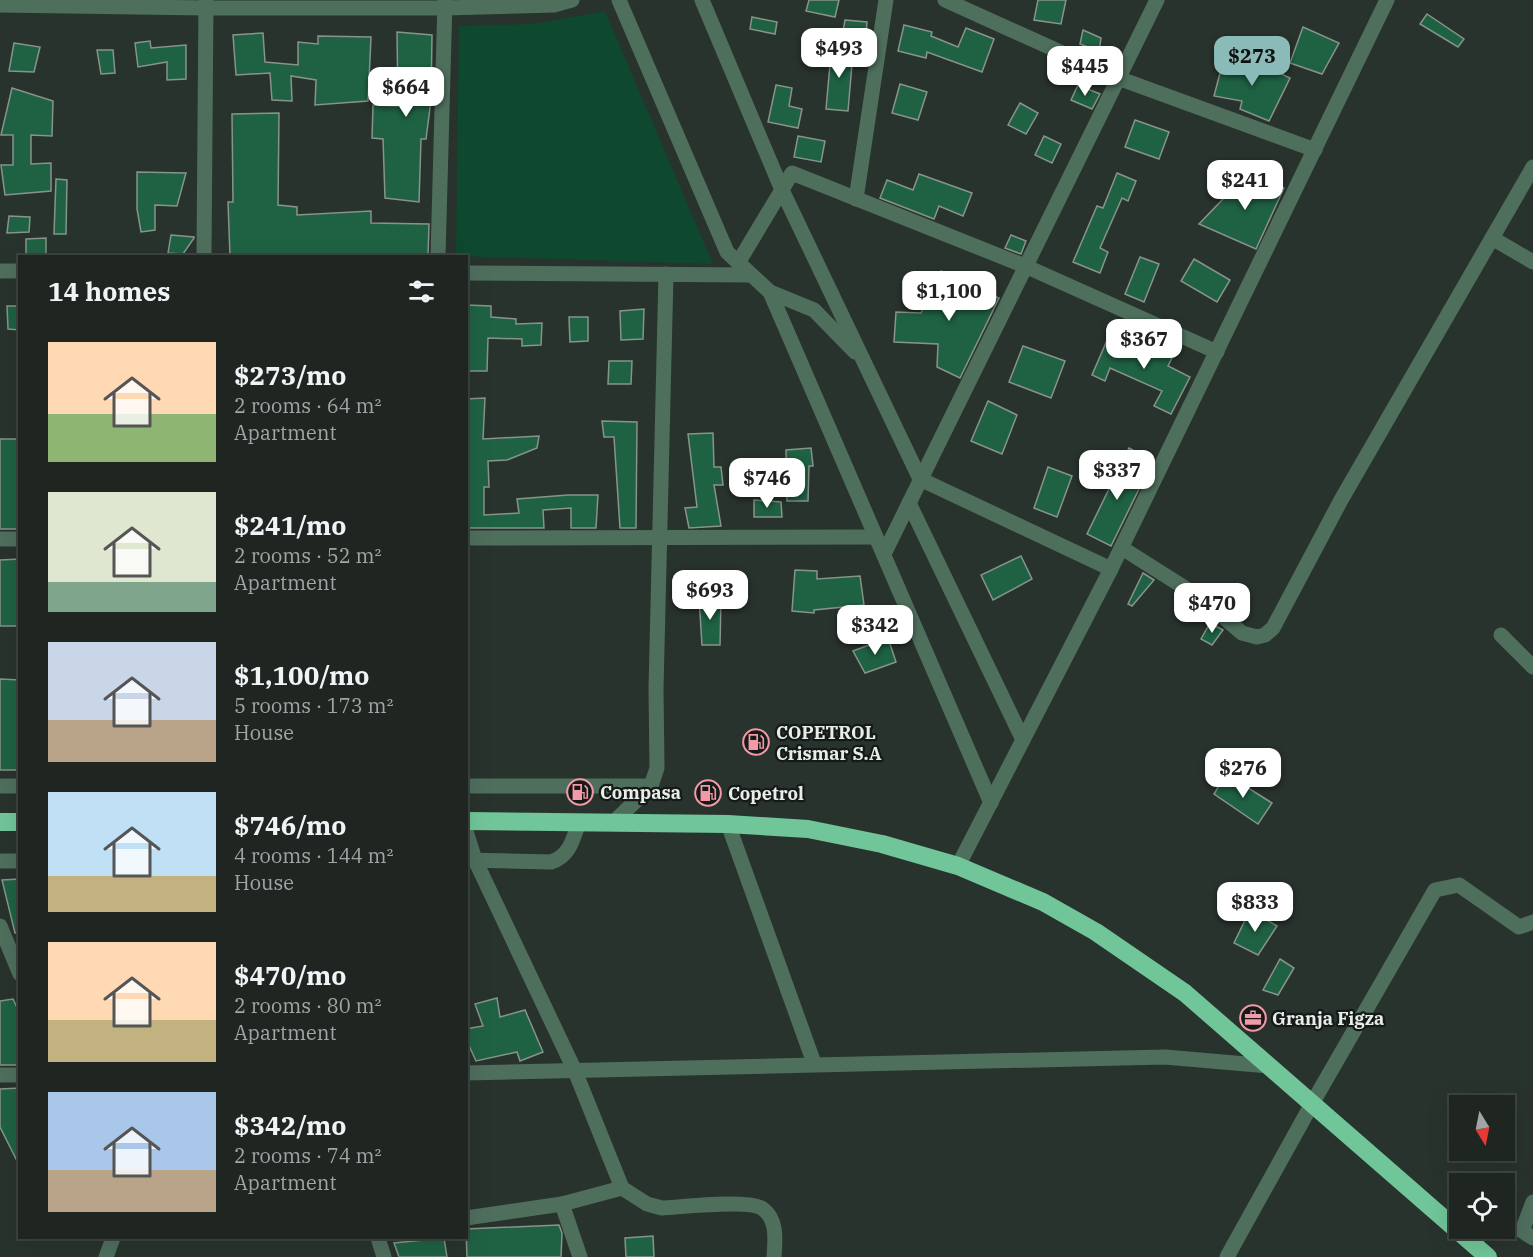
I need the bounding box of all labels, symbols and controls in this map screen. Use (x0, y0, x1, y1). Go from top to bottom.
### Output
pin: $493 (803, 28, 875, 79)
text: $493 (815, 34, 863, 61)
pin: $273 (1216, 36, 1288, 87)
text: $273 (1228, 42, 1276, 69)
pin: $445 (1049, 46, 1121, 97)
text: $445 (1061, 52, 1109, 79)
pin: $664 (370, 67, 442, 118)
text: $664 (382, 73, 430, 100)
pin: $241 (1209, 160, 1281, 211)
text: $241 (1221, 166, 1269, 193)
pin: $1,100 (900, 271, 998, 322)
text: 14 homes (48, 274, 170, 308)
icon: filters (405, 275, 438, 308)
text: $1,100 (916, 277, 982, 304)
pin: $367 (1108, 319, 1180, 370)
text: $367 (1120, 325, 1168, 352)
text: $273/mo (234, 358, 346, 392)
icon: home (96, 366, 168, 438)
text: 2 rooms · 64 m² (234, 392, 381, 419)
text: Apartment (234, 419, 337, 446)
pin: $337 (1081, 450, 1153, 501)
text: $337 (1093, 456, 1141, 483)
pin: $746 (731, 458, 803, 509)
text: $746 (743, 464, 791, 491)
text: $241/mo (234, 508, 346, 542)
icon: home (96, 516, 168, 588)
text: 2 rooms · 52 m² (234, 542, 381, 569)
text: Apartment (234, 569, 337, 596)
pin: $693 (674, 570, 746, 621)
text: $693 (686, 576, 734, 603)
pin: $470 (1176, 583, 1248, 634)
text: $470 (1188, 589, 1236, 616)
pin: $342 (839, 605, 911, 656)
text: $342 (851, 611, 899, 638)
text: $1,100/mo (234, 658, 369, 692)
icon: home (96, 666, 168, 738)
text: 5 rooms · 173 m² (234, 692, 393, 719)
text: House (234, 719, 294, 746)
place label: COPETROL Crismar S.A (776, 721, 882, 765)
fuel station icon: COPETROL Crismar S.A (741, 727, 771, 757)
pin: $276 (1207, 748, 1279, 799)
text: $276 (1219, 754, 1267, 781)
fuel station icon: Compasa (565, 777, 595, 807)
fuel station icon: Copetrol (693, 778, 723, 808)
place label: Compasa (600, 781, 681, 804)
place label: Copetrol (728, 782, 804, 805)
text: $746/mo (234, 808, 346, 842)
icon: home (96, 816, 168, 888)
text: 4 rooms · 144 m² (234, 842, 393, 869)
text: House (234, 869, 294, 896)
pin: $833 (1219, 882, 1291, 933)
text: $833 (1231, 888, 1279, 915)
text: $470/mo (234, 958, 346, 992)
icon: home (96, 966, 168, 1038)
text: 2 rooms · 80 m² (234, 992, 381, 1019)
office icon: Granja Figza (1238, 1003, 1268, 1033)
place label: Granja Figza (1272, 1007, 1384, 1030)
text: Apartment (234, 1019, 337, 1046)
north arrow (1449, 1095, 1515, 1161)
map controls (1449, 1095, 1515, 1239)
text: $342/mo (234, 1108, 346, 1142)
icon: home (96, 1116, 168, 1188)
text: 2 rooms · 74 m² (234, 1142, 381, 1169)
text: Apartment (234, 1169, 337, 1196)
button: locate (1449, 1173, 1515, 1239)

